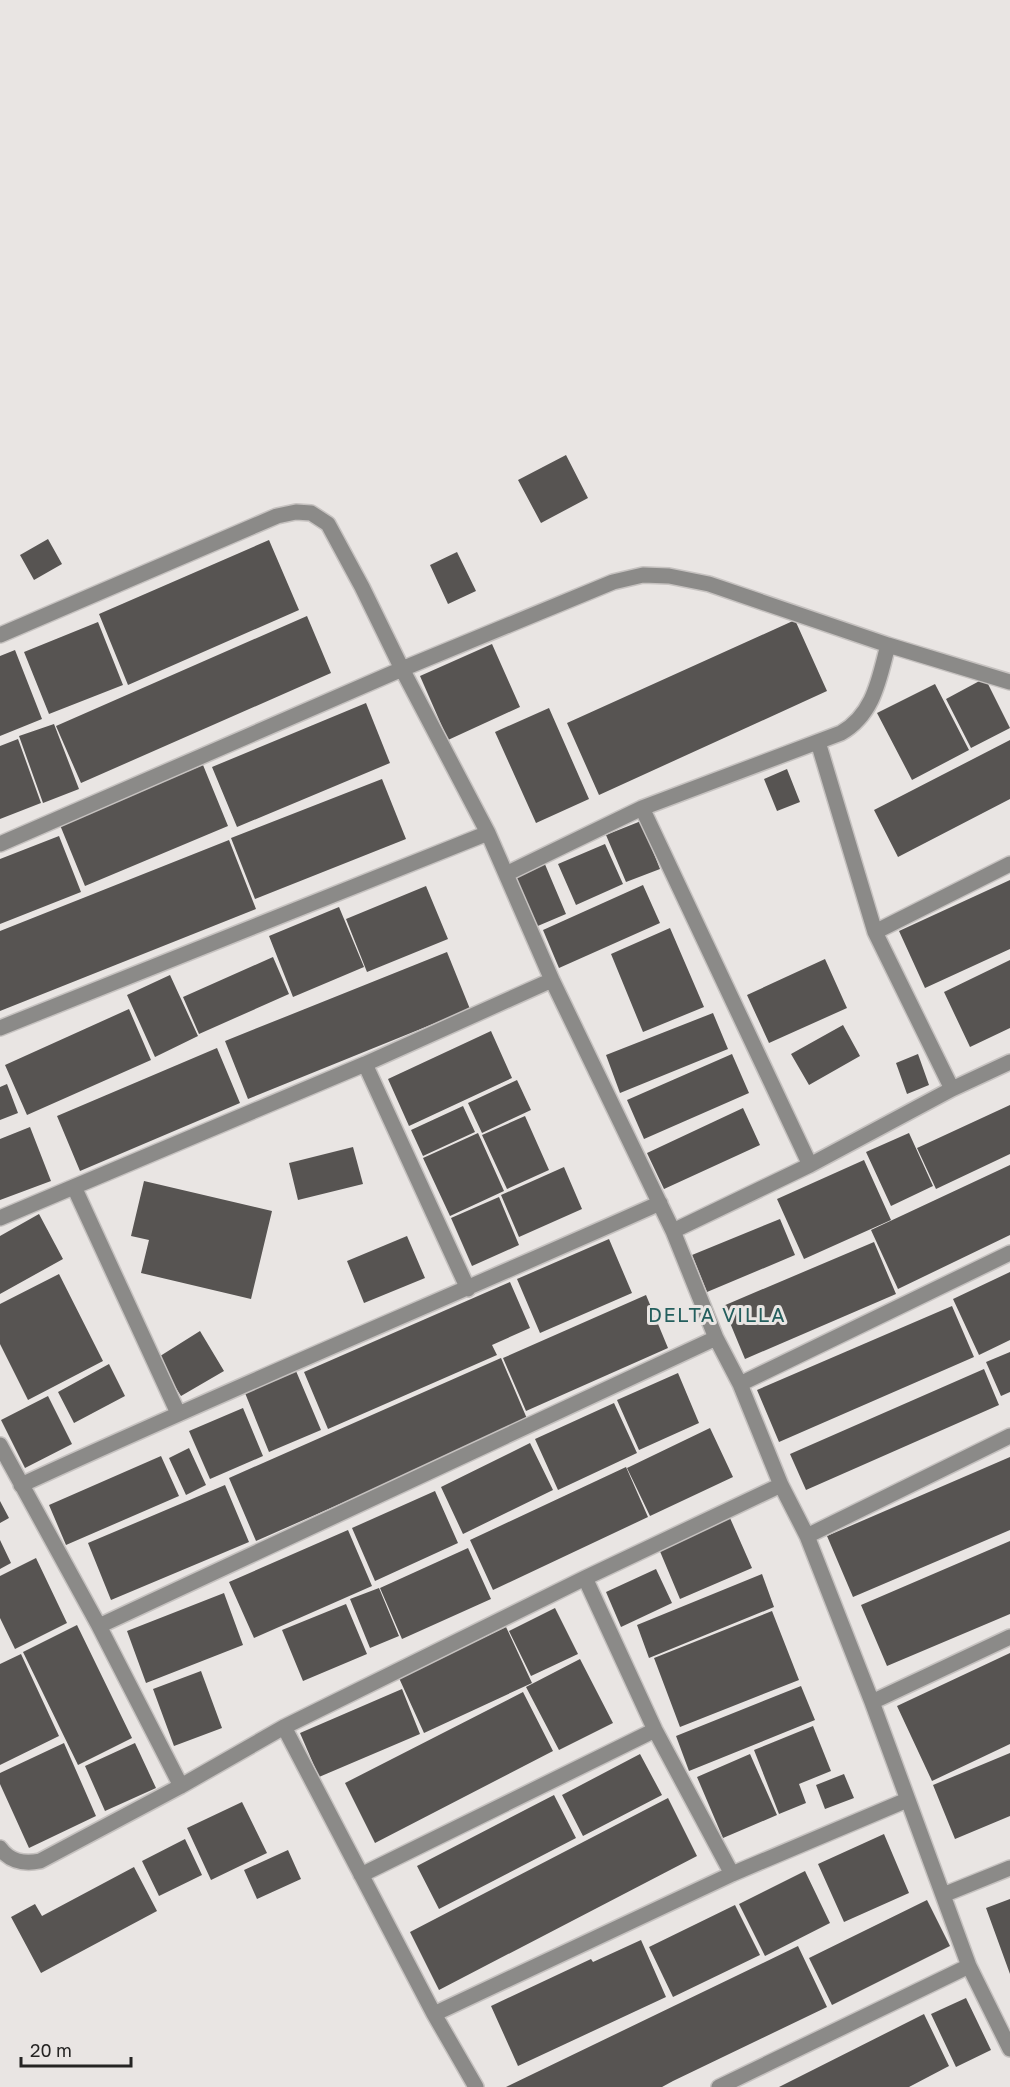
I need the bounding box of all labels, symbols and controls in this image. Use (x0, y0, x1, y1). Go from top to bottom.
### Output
district label: DELTA VILLA (648, 1302, 786, 1326)
scale bar (21, 2030, 130, 2068)
text: 20 m (30, 2039, 72, 2061)

